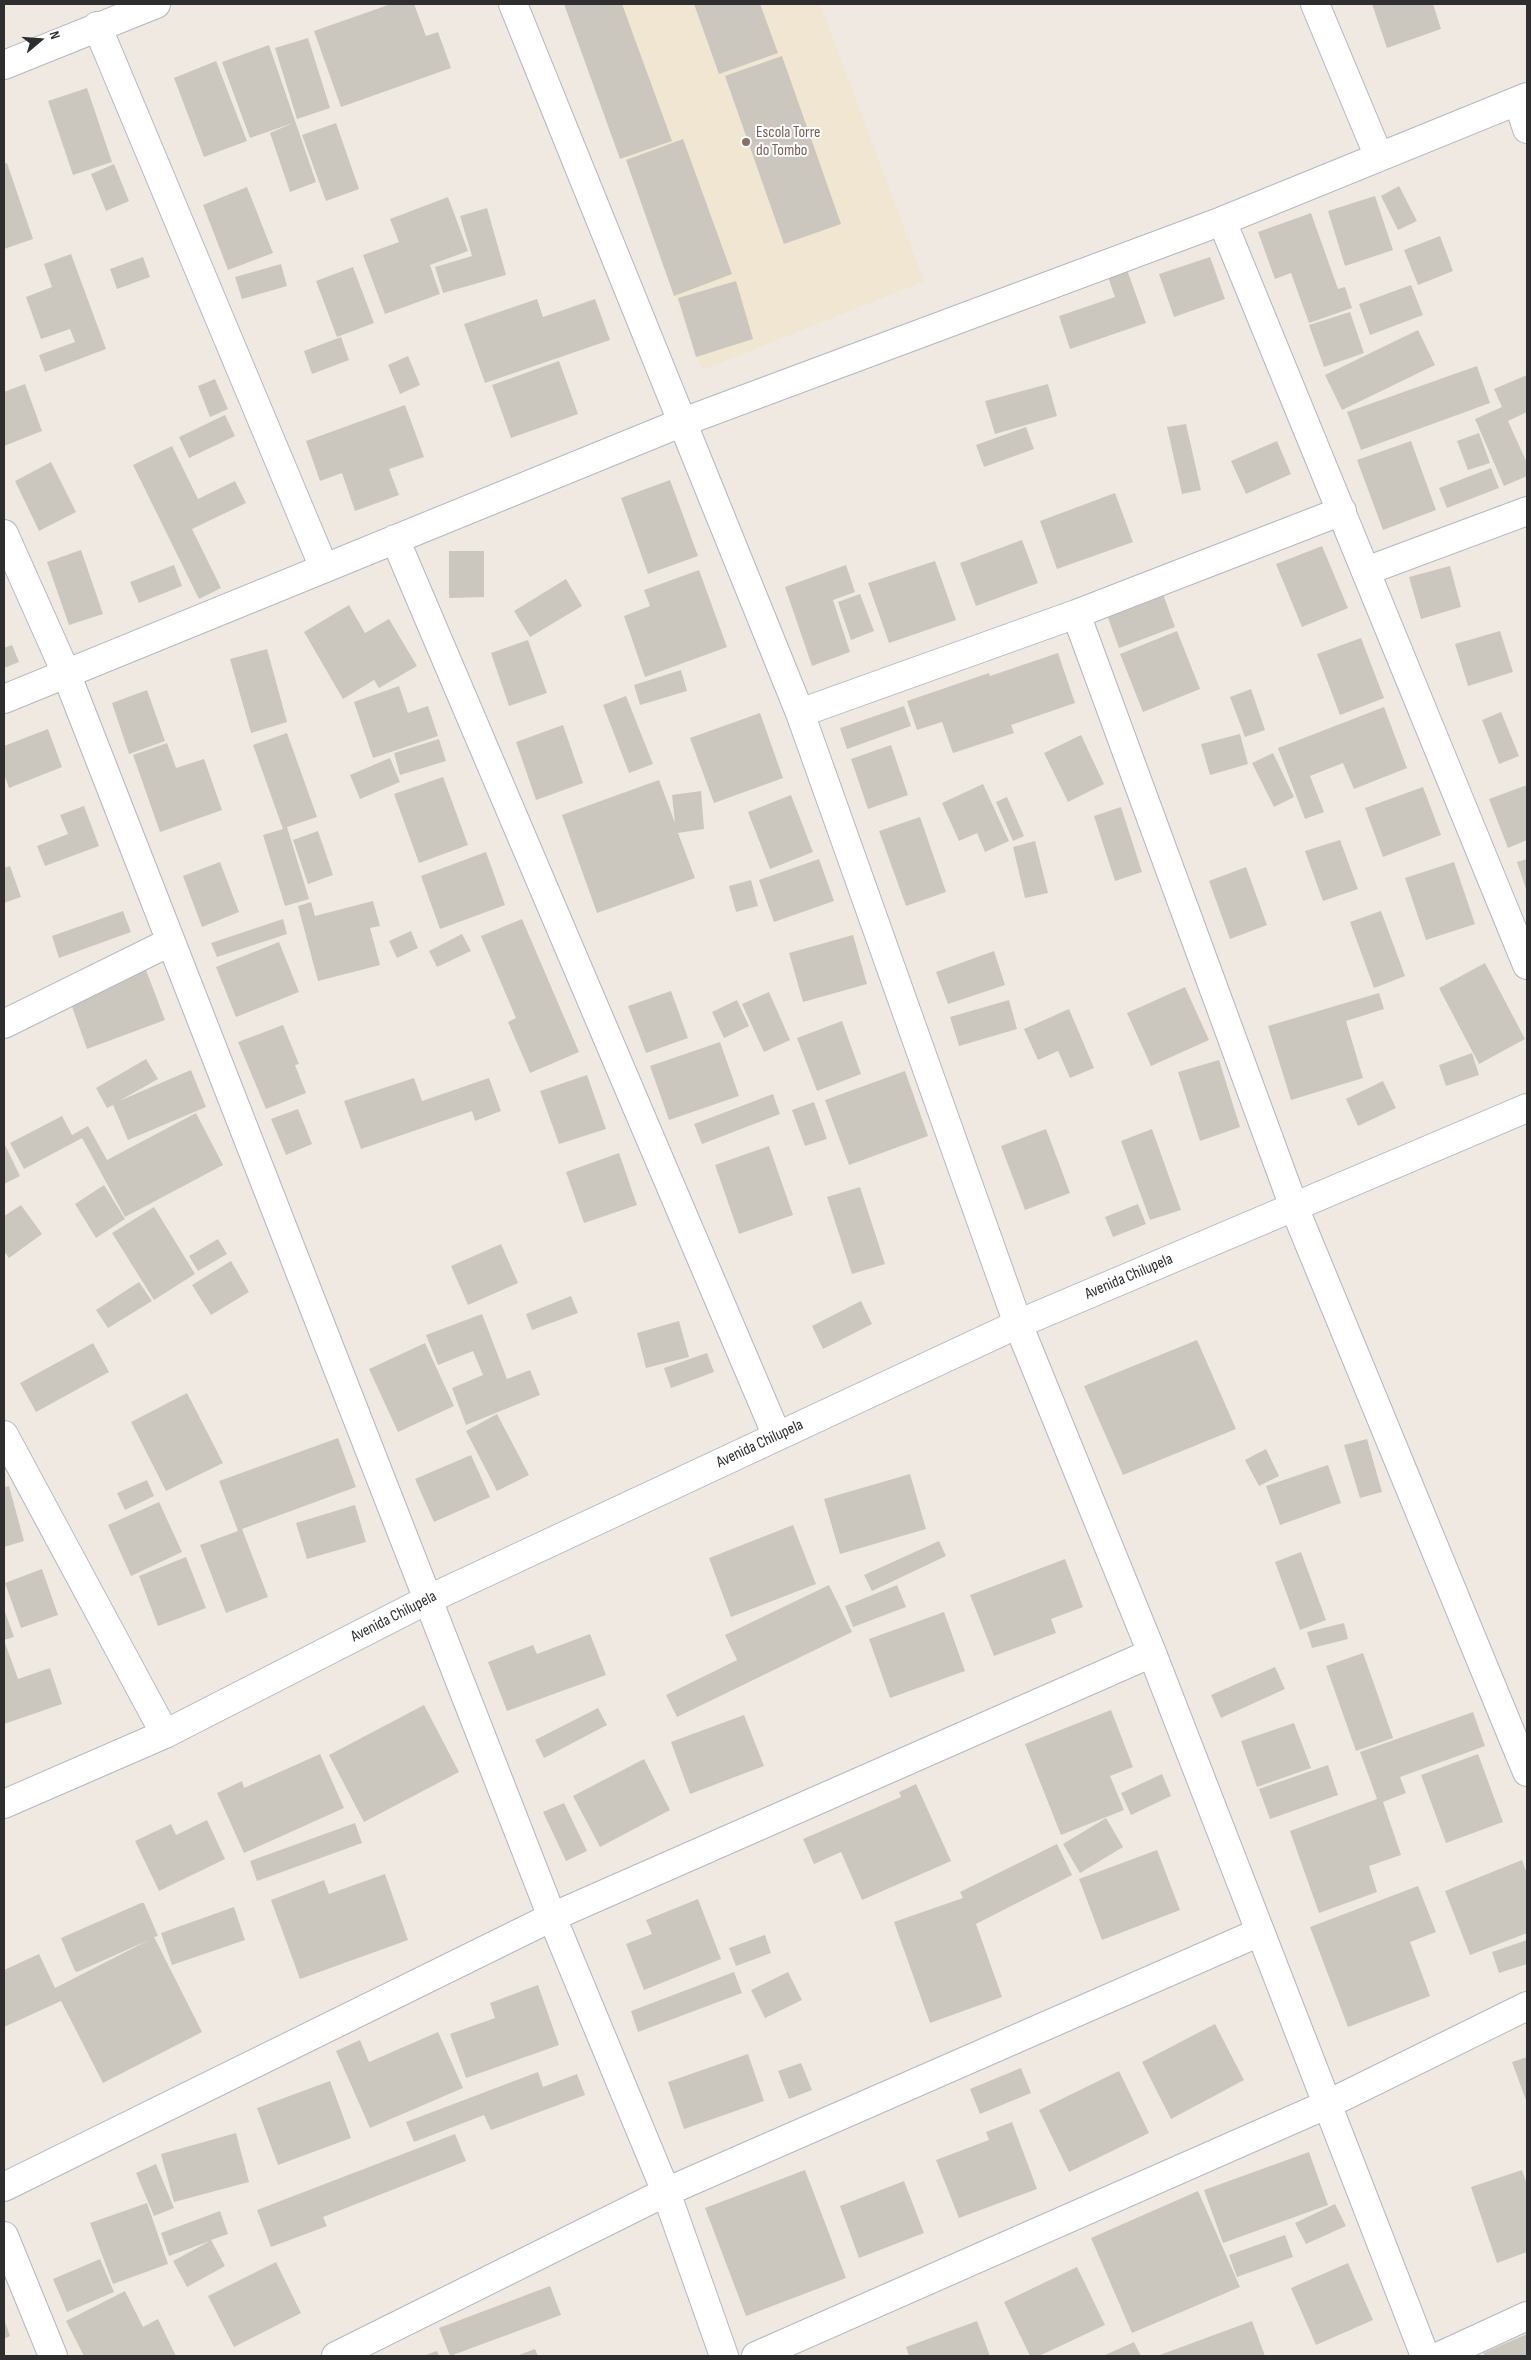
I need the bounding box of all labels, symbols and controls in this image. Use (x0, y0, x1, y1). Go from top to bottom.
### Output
north arrow (15, 15, 65, 65)
text: N (45, 29, 64, 41)
place label: Escola Torre do Tombo (756, 123, 820, 161)
marker: Escola Torre do Tombo (740, 136, 752, 148)
street label: Avenida Chilupela (1082, 1250, 1176, 1304)
street label: Avenida Chilupela (713, 1415, 807, 1473)
street label: Avenida Chilupela (348, 1587, 440, 1647)

